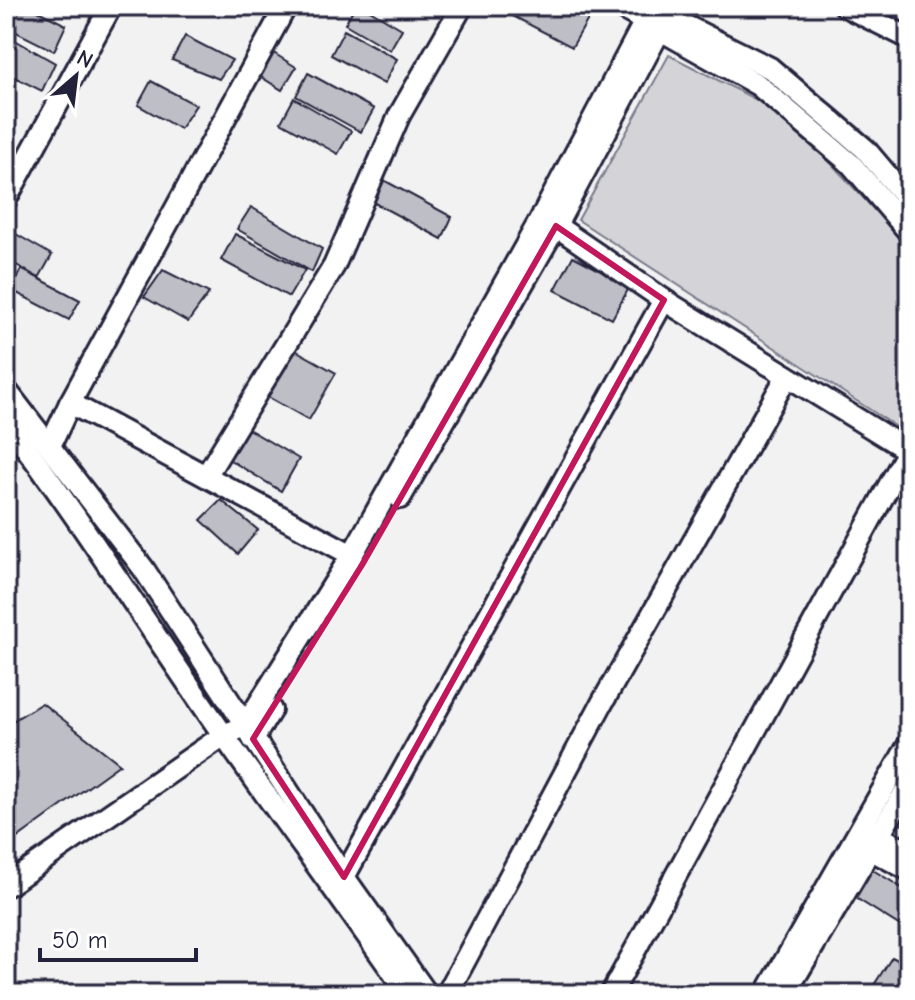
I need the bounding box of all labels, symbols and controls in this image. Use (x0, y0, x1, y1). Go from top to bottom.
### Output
north arrow (36, 36, 116, 116)
text: N (72, 44, 97, 74)
scale bar (40, 912, 196, 962)
text: 50 m (52, 926, 108, 954)

